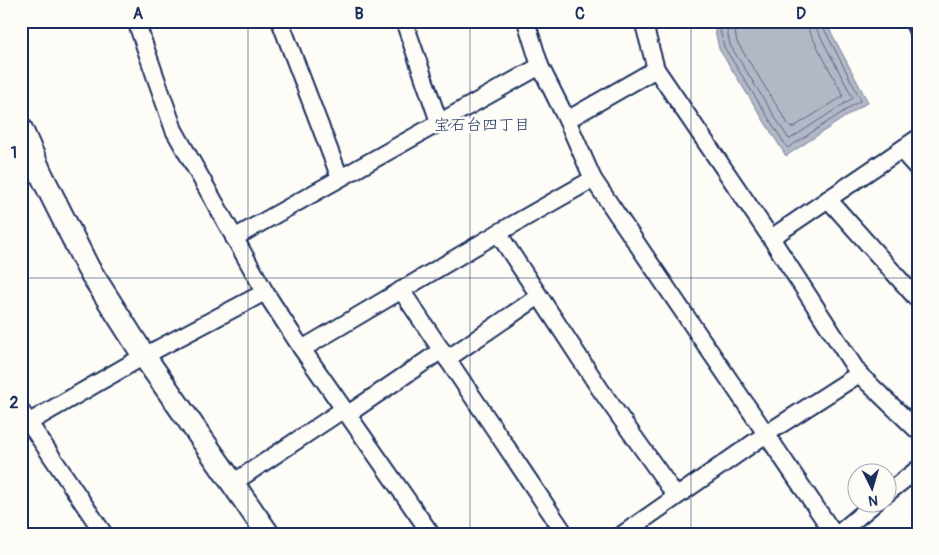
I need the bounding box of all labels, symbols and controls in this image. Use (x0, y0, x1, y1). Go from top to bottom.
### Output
text: A (133, 4, 144, 24)
text: B (354, 4, 364, 24)
text: C (575, 4, 585, 24)
text: D (796, 4, 806, 24)
district label: 宝石台四丁目 (434, 115, 530, 135)
text: 1 (11, 143, 17, 163)
text: 2 (10, 393, 19, 413)
north arrow (846, 462, 896, 512)
text: N (868, 492, 879, 509)

